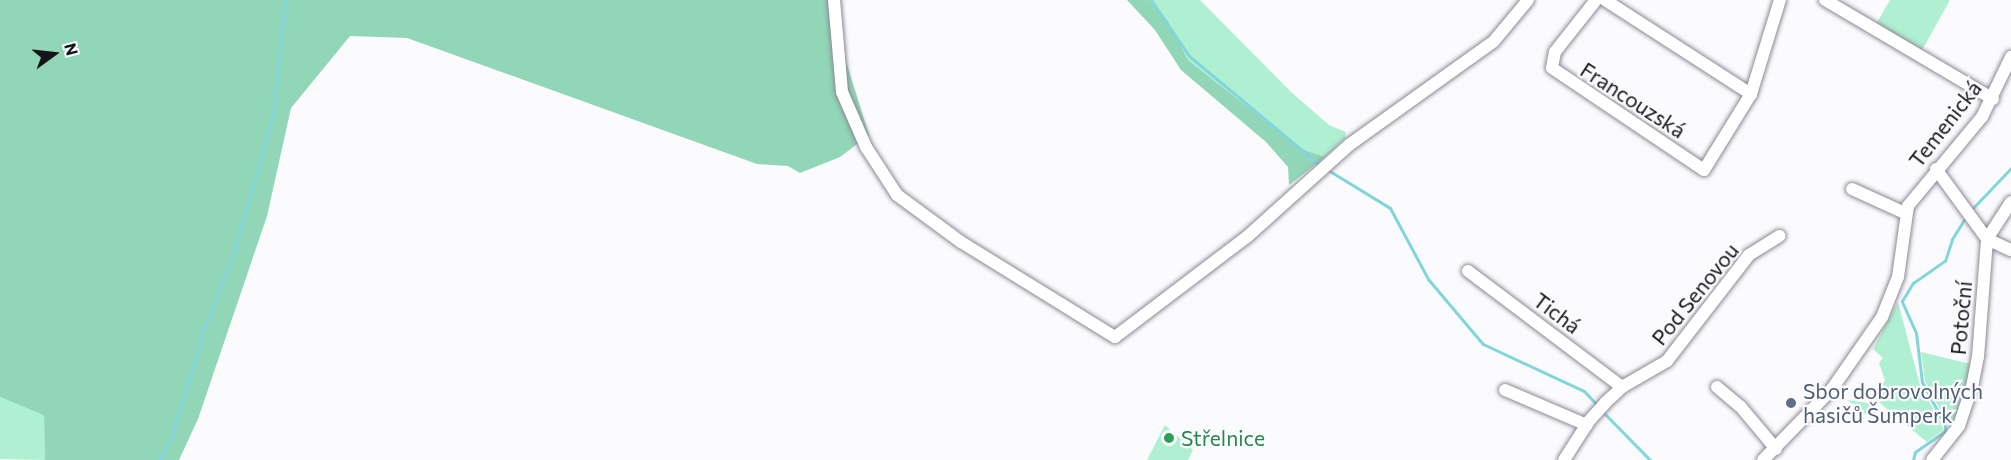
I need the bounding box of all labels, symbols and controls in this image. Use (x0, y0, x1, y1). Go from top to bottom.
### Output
north arrow (24, 24, 84, 84)
text: N (61, 41, 83, 57)
street label: Francouzská (1576, 57, 1690, 143)
street label: Temenická (1904, 76, 1986, 172)
street label: Pod Senovou (1646, 238, 1744, 350)
street label: Potoční (1945, 280, 1977, 356)
street label: Tichá (1529, 287, 1585, 339)
place label: Sbor dobrovolných hasičů Šumperk (1803, 378, 1983, 428)
marker: Sbor dobrovolných hasičů Šumperk (1784, 396, 1798, 410)
place label: Střelnice (1181, 425, 1265, 451)
marker: Střelnice (1162, 431, 1176, 445)

